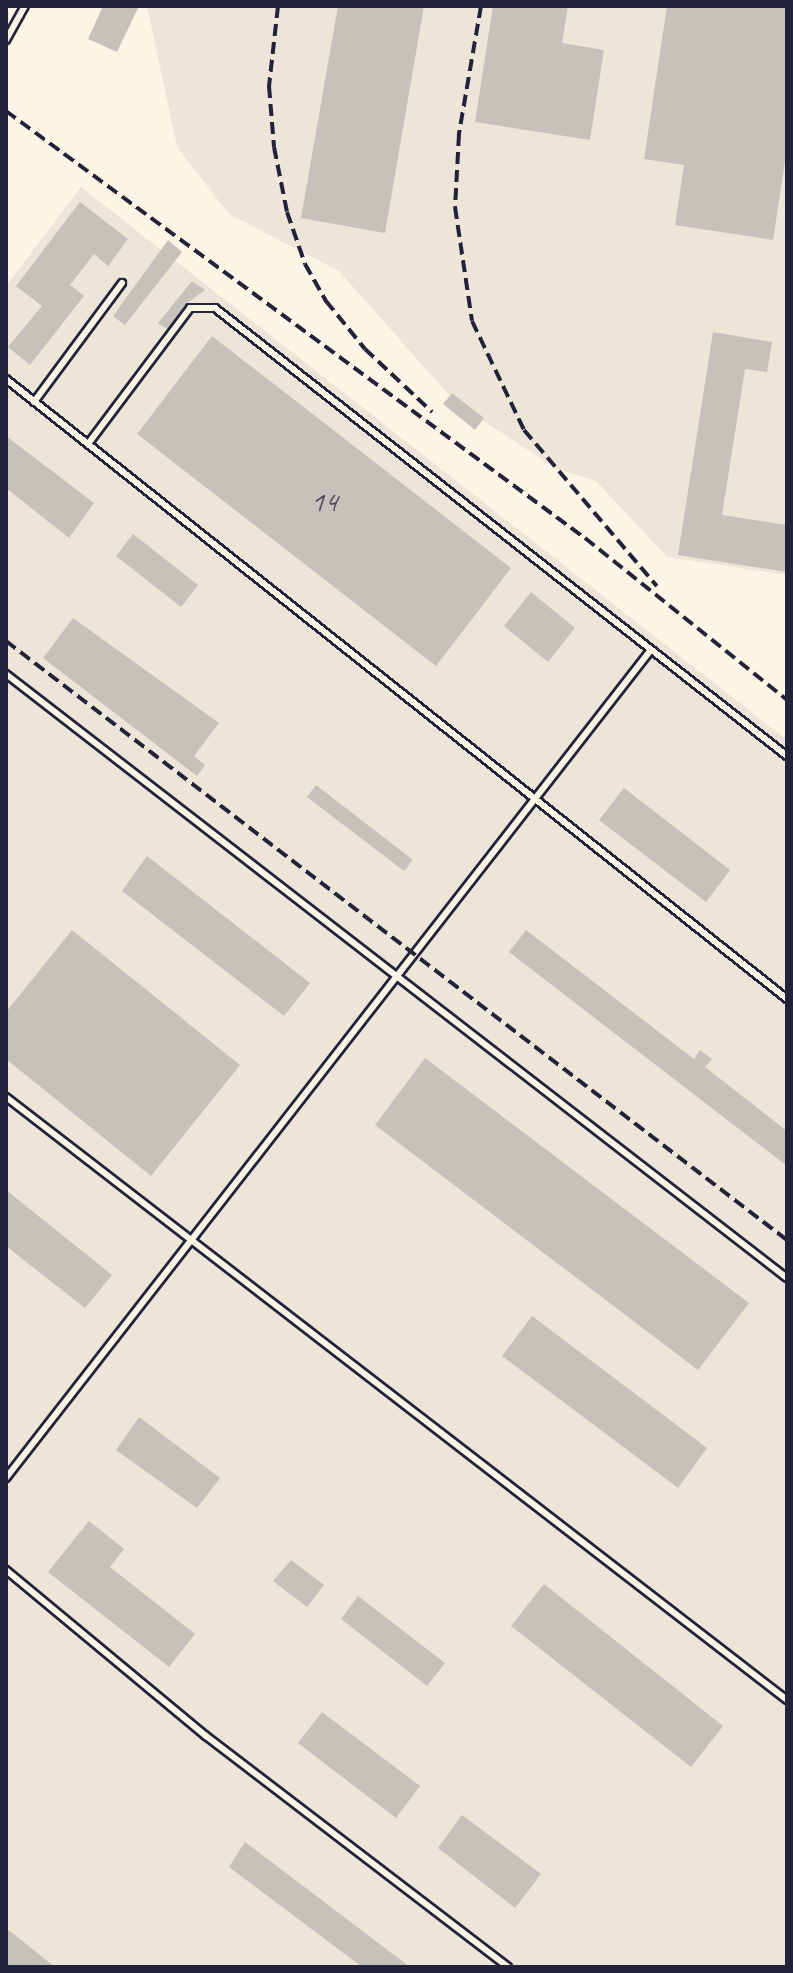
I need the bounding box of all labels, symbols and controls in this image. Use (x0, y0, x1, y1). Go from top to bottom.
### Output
house number: 14 (311, 483, 337, 519)

